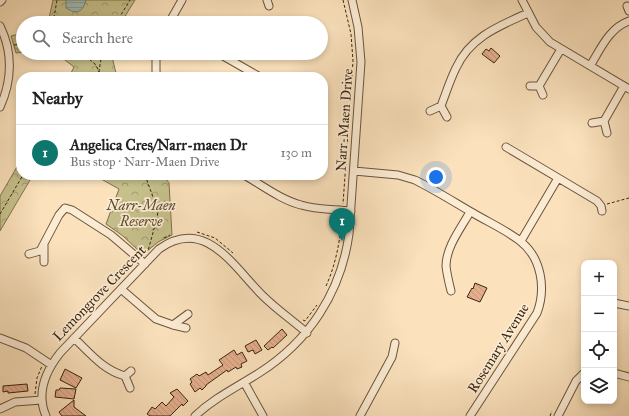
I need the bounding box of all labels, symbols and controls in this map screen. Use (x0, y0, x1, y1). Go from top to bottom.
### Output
search box (16, 16, 328, 60)
icon: search (30, 27, 52, 49)
text: Search here (62, 29, 133, 47)
street label: Narr-Maen Drive (332, 68, 357, 172)
text: Nearby (32, 88, 83, 109)
text: Angelica Cres/Narr-maen Dr (70, 136, 247, 154)
text: 1 (42, 145, 48, 161)
text: 130 m (280, 145, 312, 161)
text: Bus stop · Narr-Maen Drive (70, 154, 220, 170)
your location (426, 167, 446, 187)
park label: Narr-Maen Reserve (106, 197, 176, 230)
pin: 1 (329, 208, 355, 241)
street label: Lemongrove Crescent (49, 242, 149, 345)
map controls (581, 260, 617, 404)
button: + (581, 260, 617, 296)
button: − (581, 296, 617, 332)
street label: Rosemary Avenue (464, 300, 533, 396)
button: locate (581, 332, 617, 368)
button: layers (581, 368, 617, 404)

